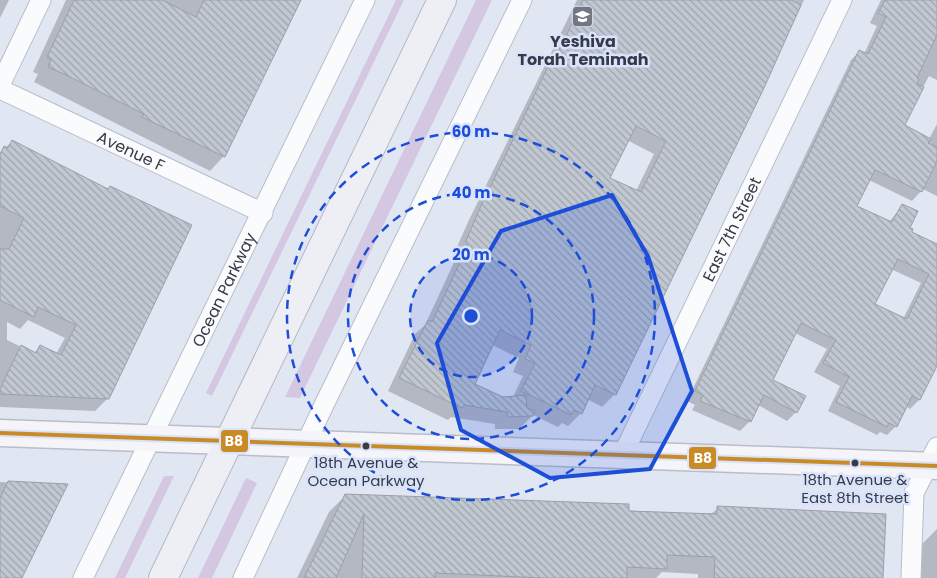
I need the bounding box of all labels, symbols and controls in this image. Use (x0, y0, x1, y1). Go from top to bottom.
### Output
school or university icon: Yeshiva Torah Temimah (571, 5, 595, 29)
place label: Yeshiva Torah Temimah (517, 30, 649, 71)
text: 60 m (452, 121, 490, 142)
street label: Avenue F (93, 125, 169, 177)
street label: East 7th Street (696, 173, 767, 285)
text: 40 m (451, 182, 491, 203)
street label: Ocean Parkway (186, 228, 261, 351)
text: 20 m (452, 244, 490, 265)
centre of rings (462, 307, 480, 325)
line badge: B8 (220, 429, 249, 453)
text: B8 (225, 431, 243, 451)
marker: 18th Avenue & Ocean Parkway (361, 441, 371, 451)
line badge: B8 (688, 446, 717, 470)
text: B8 (694, 448, 712, 468)
place label: 18th Avenue & Ocean Parkway (308, 452, 425, 491)
marker: 18th Avenue & East 8th Street (850, 458, 860, 468)
place label: 18th Avenue & East 8th Street (801, 469, 909, 508)

